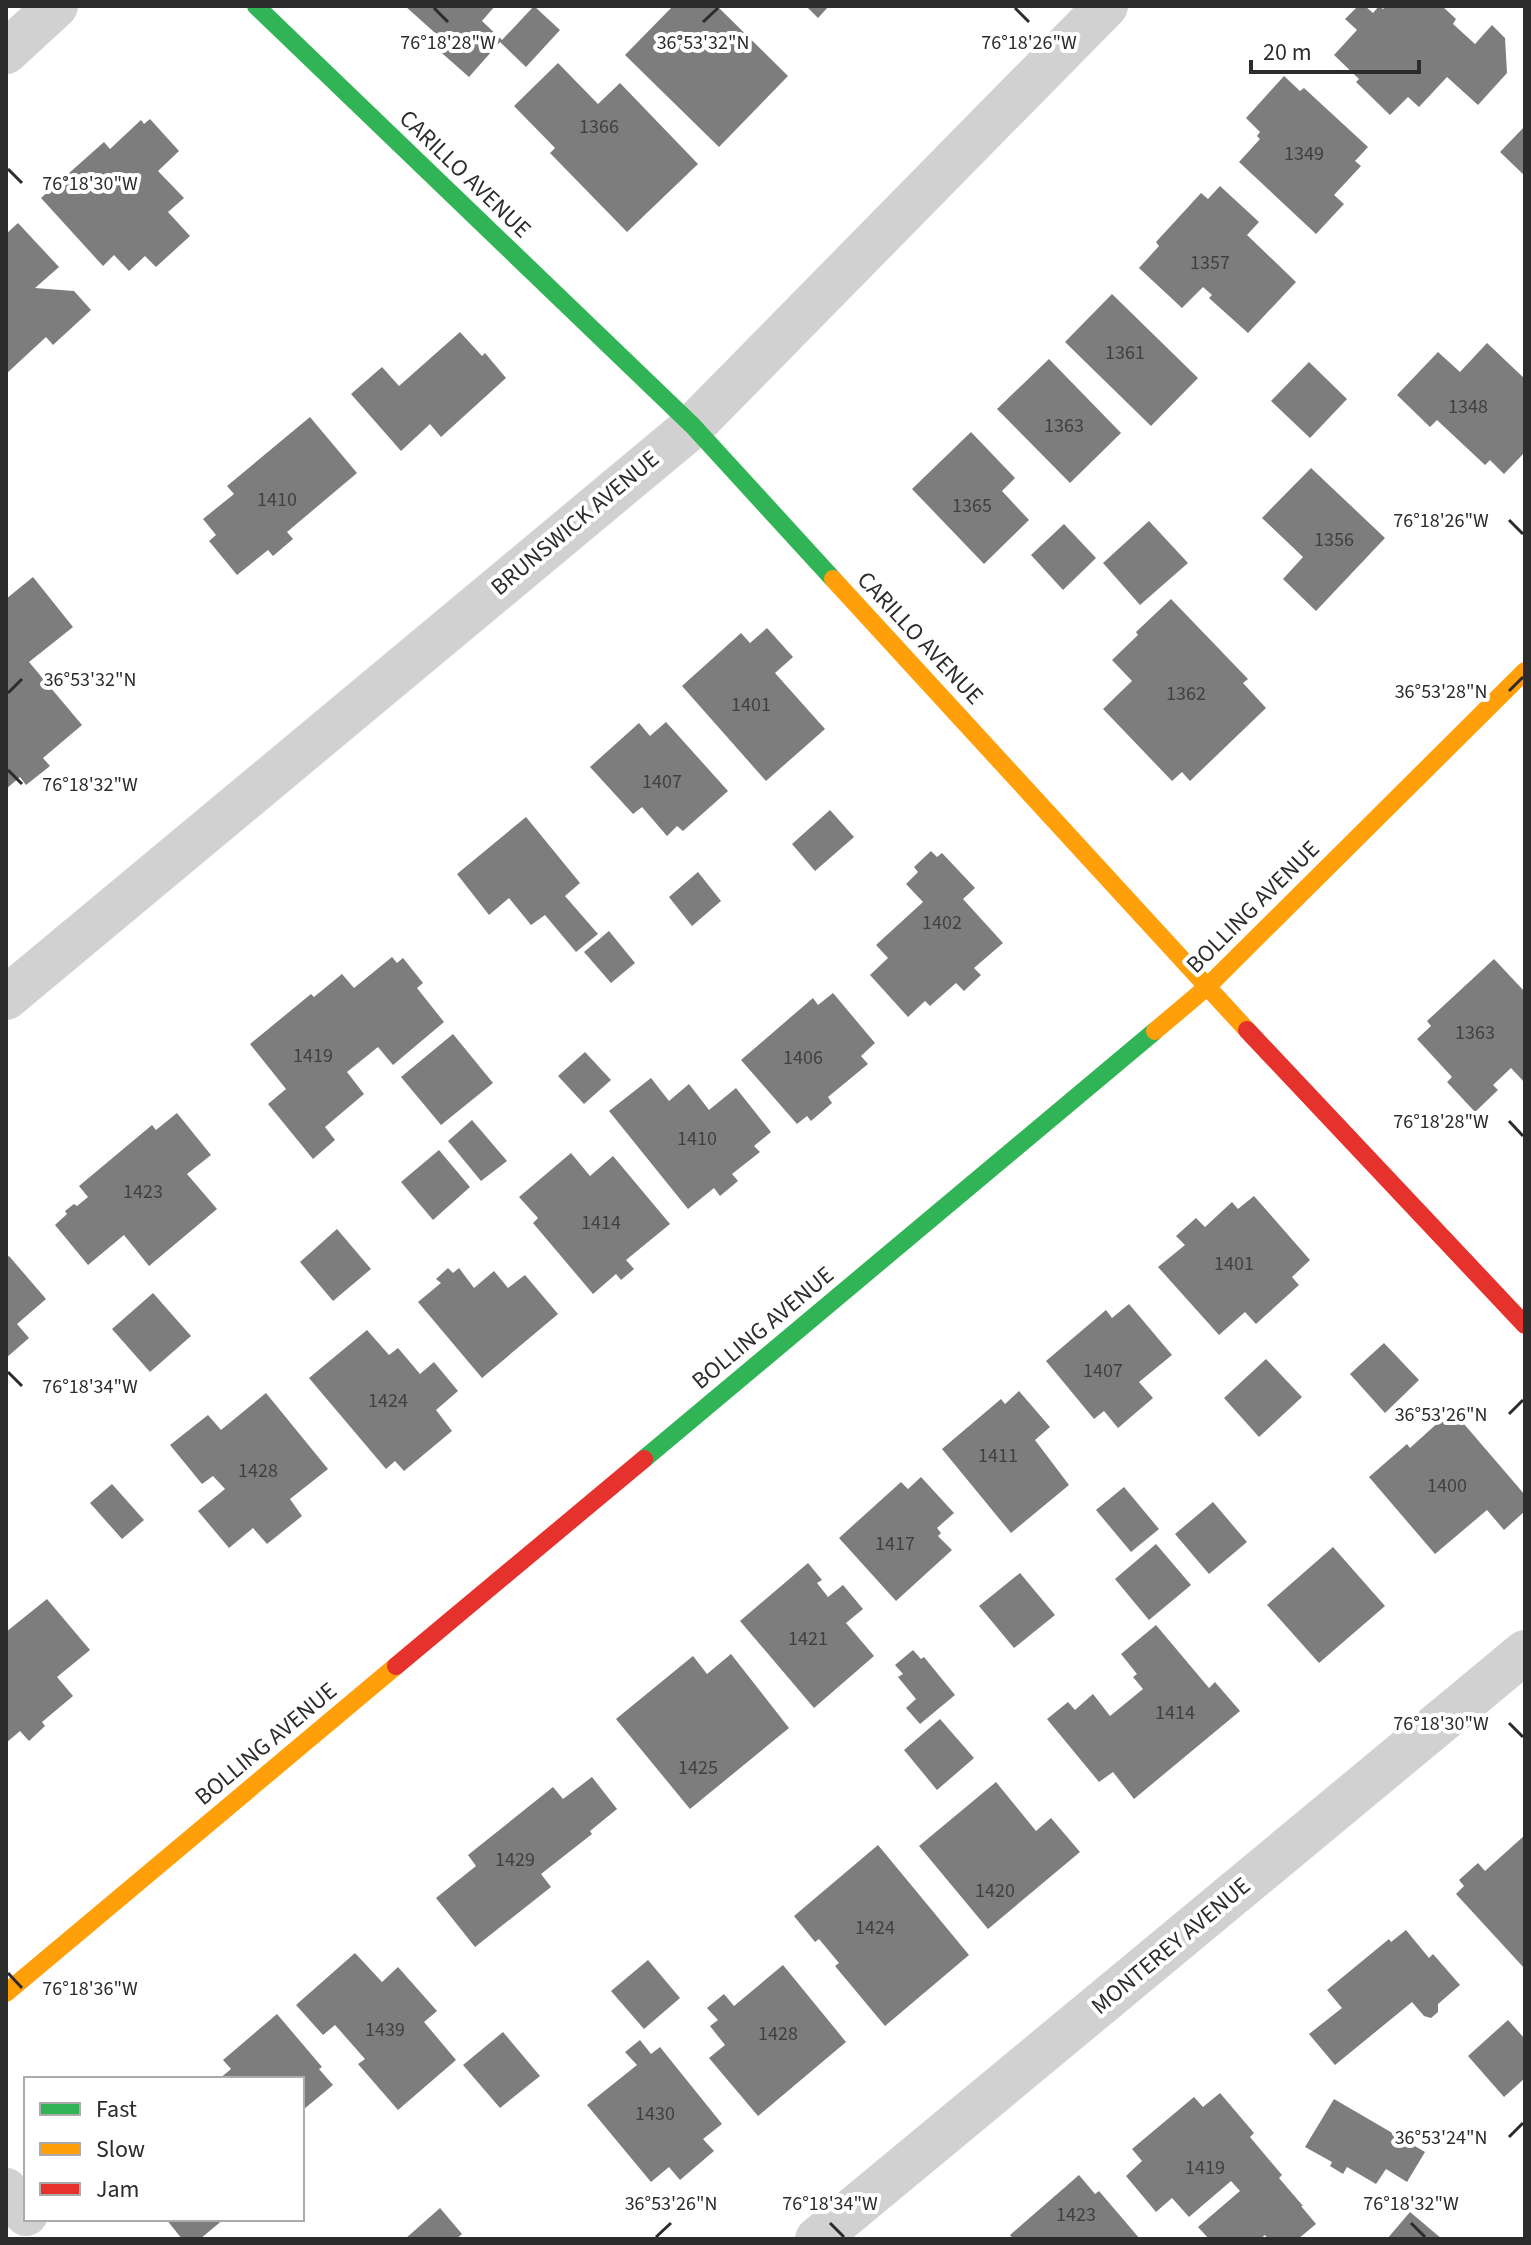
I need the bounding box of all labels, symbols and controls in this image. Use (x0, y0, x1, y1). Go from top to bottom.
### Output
scale bar (1251, 24, 1419, 74)
text: 76°18'28"W (400, 29, 496, 57)
text: 36°53'32"N (657, 29, 749, 57)
text: 76°18'26"W (981, 29, 1077, 57)
text: 20 m (1263, 35, 1312, 70)
street label: CARILLO AVENUE (391, 102, 539, 246)
house number: 1366 (579, 113, 619, 141)
house number: 1349 (1284, 140, 1324, 168)
text: 76°18'30"W (42, 170, 138, 198)
house number: 1357 (1190, 249, 1230, 277)
house number: 1361 (1105, 339, 1145, 367)
house number: 1348 (1448, 393, 1488, 421)
house number: 1363 (1044, 412, 1084, 440)
street label: BRUNSWICK AVENUE (483, 442, 667, 604)
house number: 1410 (257, 486, 297, 514)
house number: 1365 (952, 492, 992, 520)
text: 76°18'26"W (1393, 507, 1489, 535)
house number: 1356 (1314, 526, 1354, 554)
street label: CARILLO AVENUE (849, 563, 991, 713)
text: 36°53'32"N (44, 666, 136, 694)
text: 36°53'28"N (1395, 678, 1487, 706)
house number: 1362 (1166, 680, 1206, 708)
house number: 1401 (731, 691, 771, 719)
house number: 1407 (642, 768, 682, 796)
text: 76°18'32"W (42, 771, 138, 799)
street label: BOLLING AVENUE (1178, 832, 1328, 982)
house number: 1402 (922, 909, 962, 937)
house number: 1363 (1455, 1019, 1495, 1047)
house number: 1419 (293, 1042, 333, 1070)
house number: 1406 (783, 1044, 823, 1072)
text: 76°18'28"W (1393, 1108, 1489, 1136)
house number: 1410 (677, 1125, 717, 1153)
house number: 1423 (123, 1178, 163, 1206)
house number: 1414 (581, 1209, 621, 1237)
house number: 1401 (1214, 1250, 1254, 1278)
street label: BOLLING AVENUE (684, 1258, 842, 1398)
house number: 1407 (1083, 1357, 1123, 1385)
text: 76°18'34"W (42, 1373, 138, 1401)
house number: 1424 (368, 1387, 408, 1415)
text: 36°53'26"N (1395, 1401, 1487, 1429)
house number: 1411 (978, 1442, 1018, 1470)
house number: 1428 (238, 1457, 278, 1485)
house number: 1400 (1427, 1472, 1467, 1500)
house number: 1417 (875, 1530, 915, 1558)
house number: 1421 (788, 1625, 828, 1653)
street label: BOLLING AVENUE (187, 1674, 345, 1814)
house number: 1414 (1155, 1699, 1195, 1727)
text: 76°18'30"W (1393, 1710, 1489, 1738)
house number: 1425 (678, 1754, 718, 1782)
house number: 1429 (495, 1846, 535, 1874)
street label: MONTEREY AVENUE (1084, 1869, 1258, 2023)
house number: 1420 (975, 1877, 1015, 1905)
house number: 1424 (855, 1914, 895, 1942)
text: 76°18'36"W (42, 1975, 138, 2003)
house number: 1439 (365, 2016, 405, 2044)
house number: 1428 (758, 2020, 798, 2048)
legend (24, 2077, 304, 2221)
text: Fast (96, 2092, 137, 2127)
house number: 1430 (635, 2100, 675, 2128)
text: 36°53'24"N (1395, 2124, 1487, 2152)
text: Slow (96, 2132, 145, 2167)
house number: 1419 (1185, 2154, 1225, 2182)
text: Jam (96, 2172, 140, 2207)
text: 36°53'26"N (625, 2190, 717, 2218)
text: 76°18'34"W (782, 2190, 878, 2218)
text: 76°18'32"W (1363, 2190, 1459, 2218)
house number: 1423 (1056, 2201, 1096, 2229)

